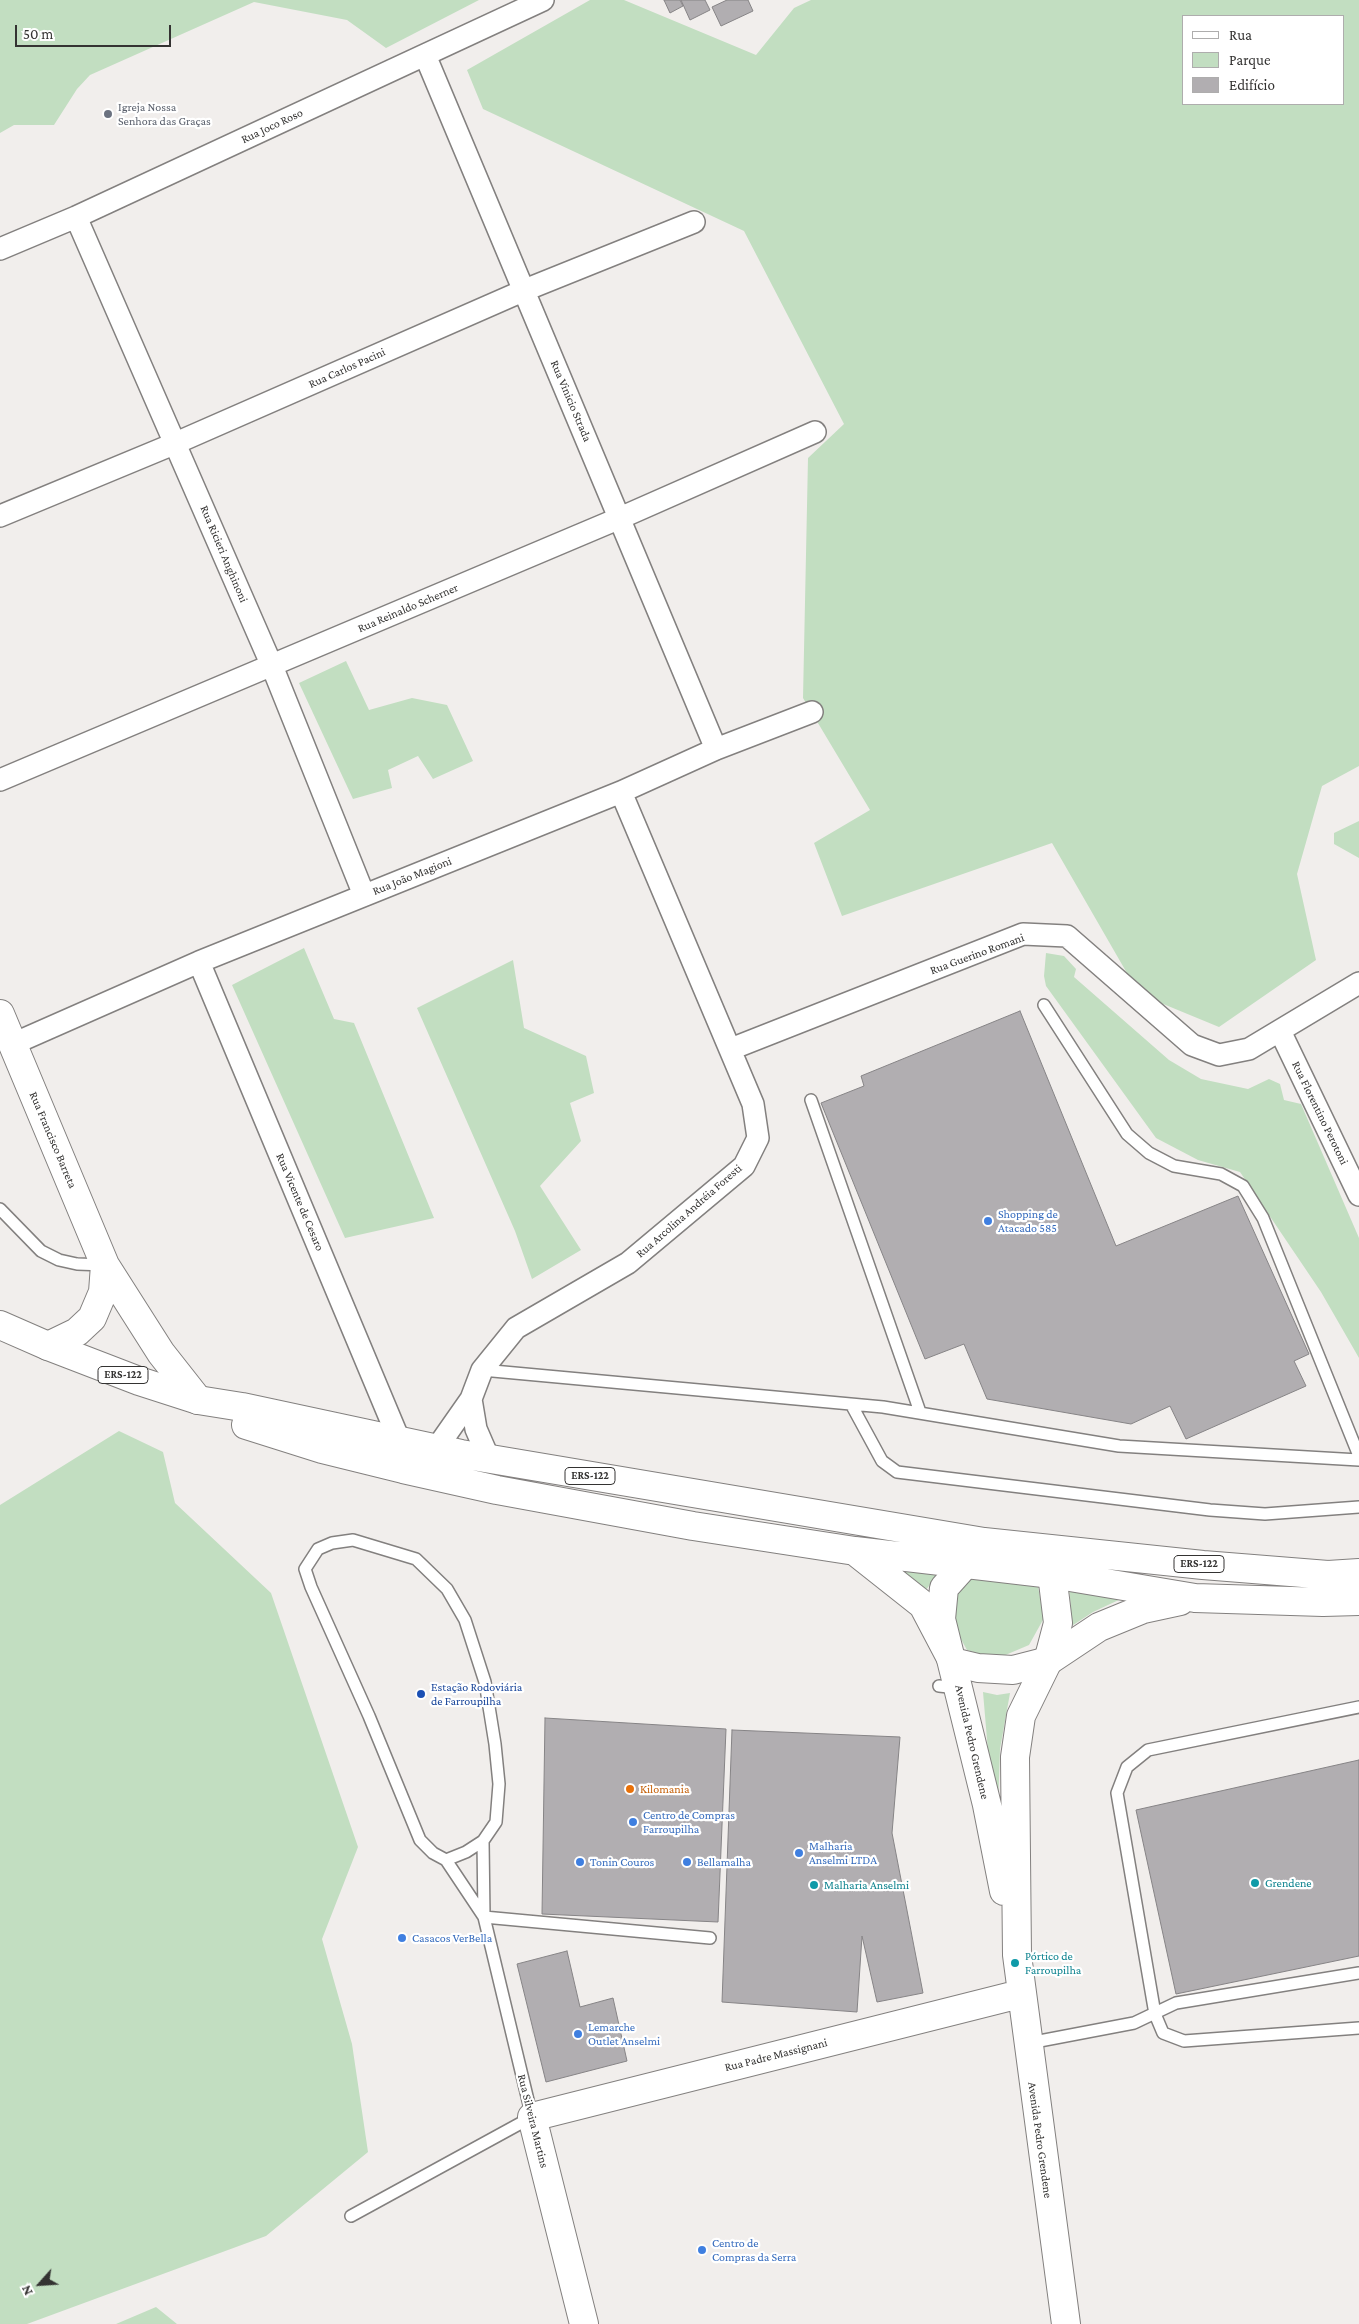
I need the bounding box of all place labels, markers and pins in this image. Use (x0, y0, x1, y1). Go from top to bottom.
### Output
place label: Igreja Nossa Senhora das Graças (118, 100, 211, 128)
marker: Igreja Nossa Senhora das Graças (102, 108, 114, 120)
place label: Shopping de Atacado 585 (998, 1207, 1058, 1235)
marker: Shopping de Atacado 585 (982, 1215, 994, 1227)
place label: Estação Rodoviária de Farroupilha (431, 1680, 522, 1708)
marker: Estação Rodoviária de Farroupilha (415, 1688, 427, 1700)
place label: Kilomania (640, 1782, 689, 1796)
marker: Kilomania (624, 1783, 636, 1795)
place label: Centro de Compras Farroupilha (643, 1808, 735, 1836)
marker: Centro de Compras Farroupilha (627, 1816, 639, 1828)
place label: Malharia Anselmi LTDA (809, 1839, 877, 1867)
marker: Malharia Anselmi LTDA (793, 1847, 805, 1859)
place label: Tonin Couros (590, 1855, 654, 1869)
place label: Bellamalha (697, 1855, 751, 1869)
marker: Tonin Couros (574, 1856, 586, 1868)
marker: Bellamalha (681, 1856, 693, 1868)
place label: Grendene (1265, 1876, 1312, 1890)
marker: Grendene (1249, 1877, 1261, 1889)
place label: Malharia Anselmi (824, 1878, 909, 1892)
marker: Malharia Anselmi (808, 1879, 820, 1891)
place label: Casacos VerBella (412, 1931, 492, 1945)
marker: Casacos VerBella (396, 1932, 408, 1944)
place label: Pórtico de Farroupilha (1025, 1949, 1081, 1977)
marker: Pórtico de Farroupilha (1009, 1957, 1021, 1969)
place label: Lemarche Outlet Anselmi (588, 2020, 660, 2048)
marker: Lemarche Outlet Anselmi (572, 2028, 584, 2040)
place label: Centro de Compras da Serra (712, 2236, 796, 2264)
marker: Centro de Compras da Serra (696, 2244, 708, 2256)

